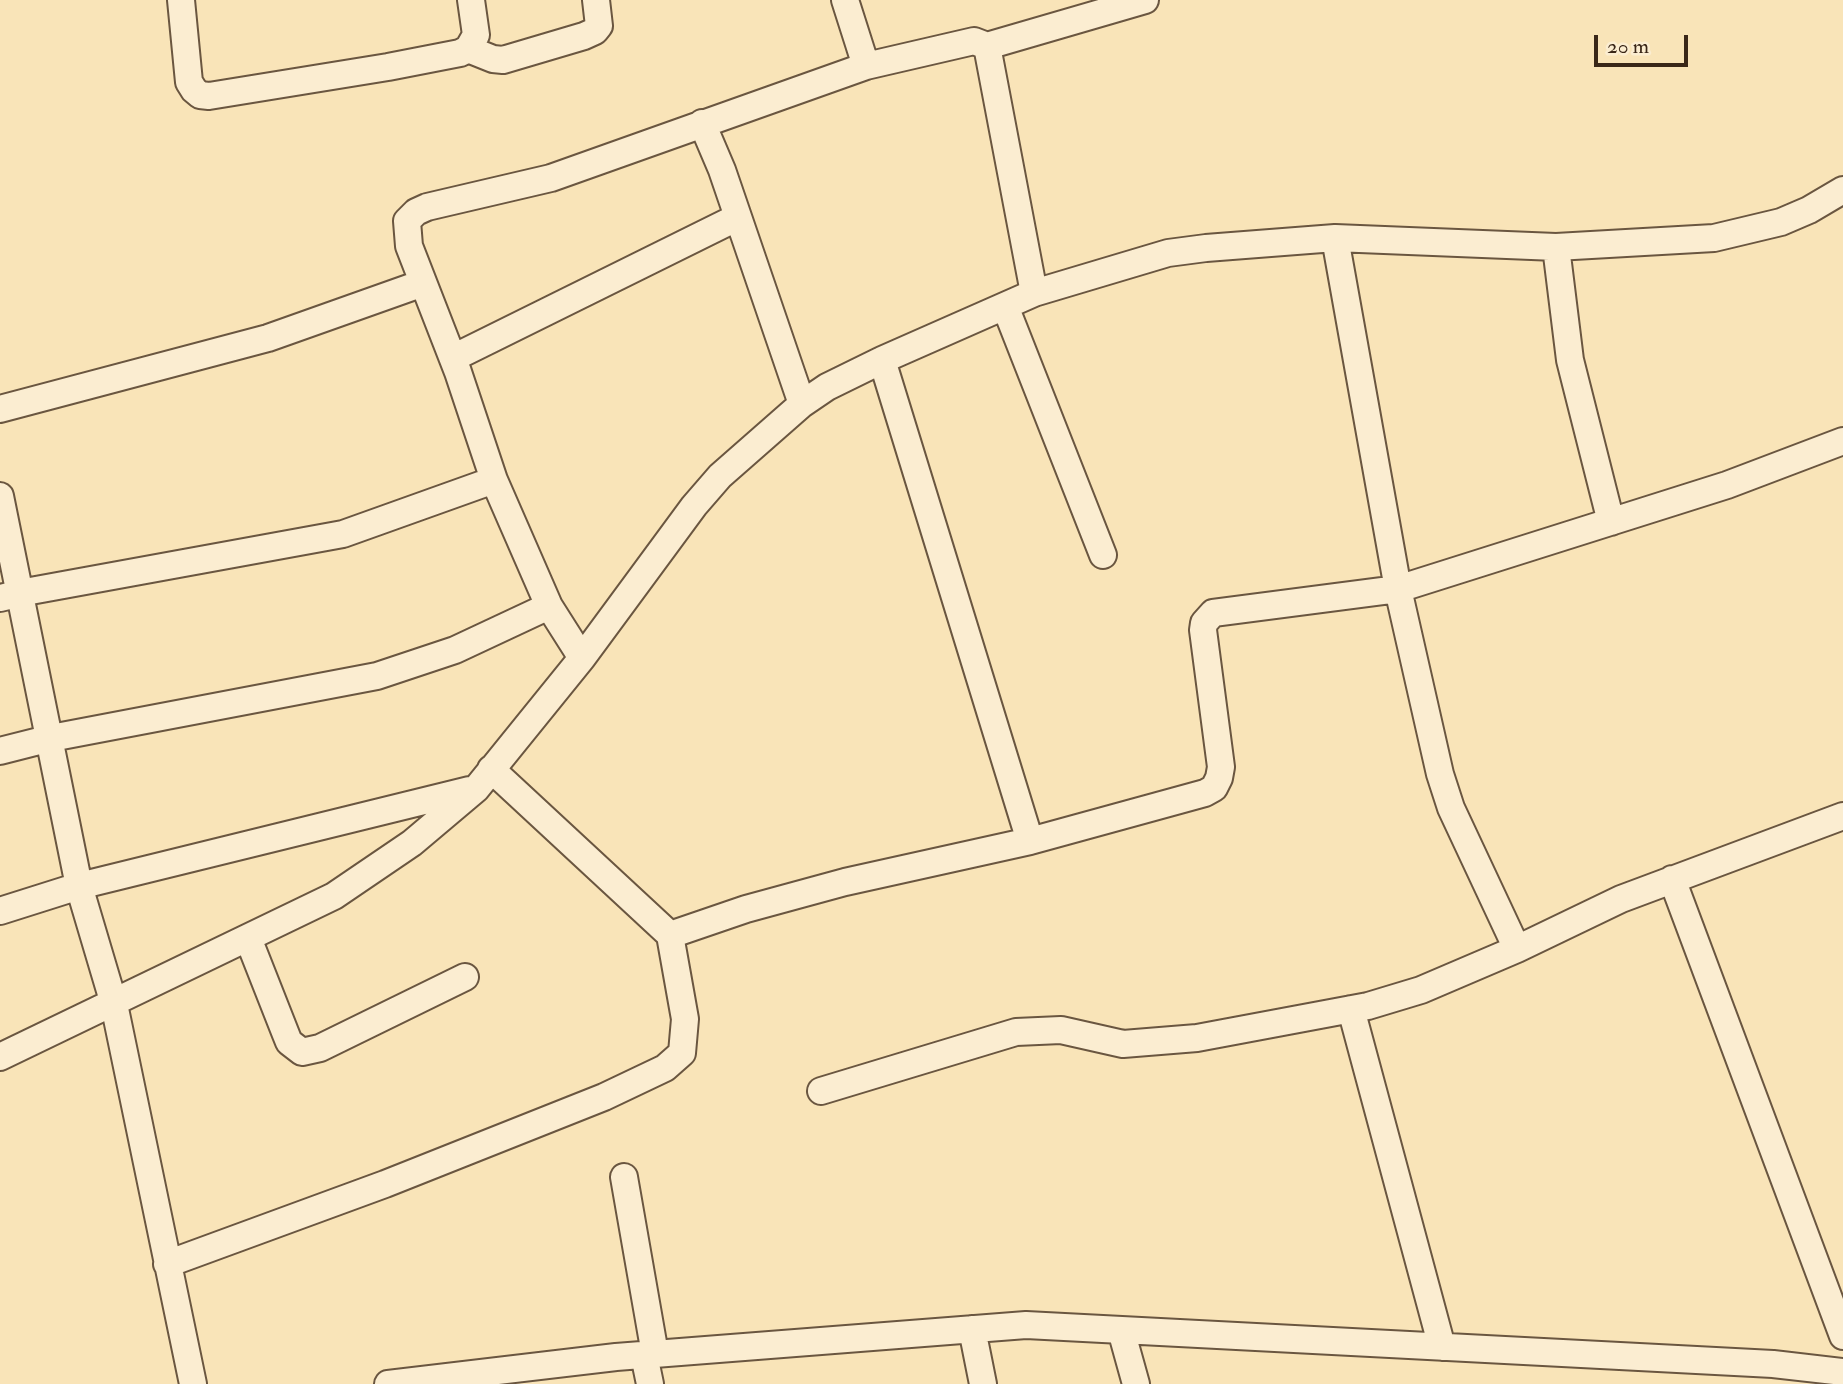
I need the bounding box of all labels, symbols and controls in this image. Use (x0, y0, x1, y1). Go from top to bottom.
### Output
scale bar (1598, 21, 1692, 65)
text: 20 m (1607, 33, 1649, 60)

